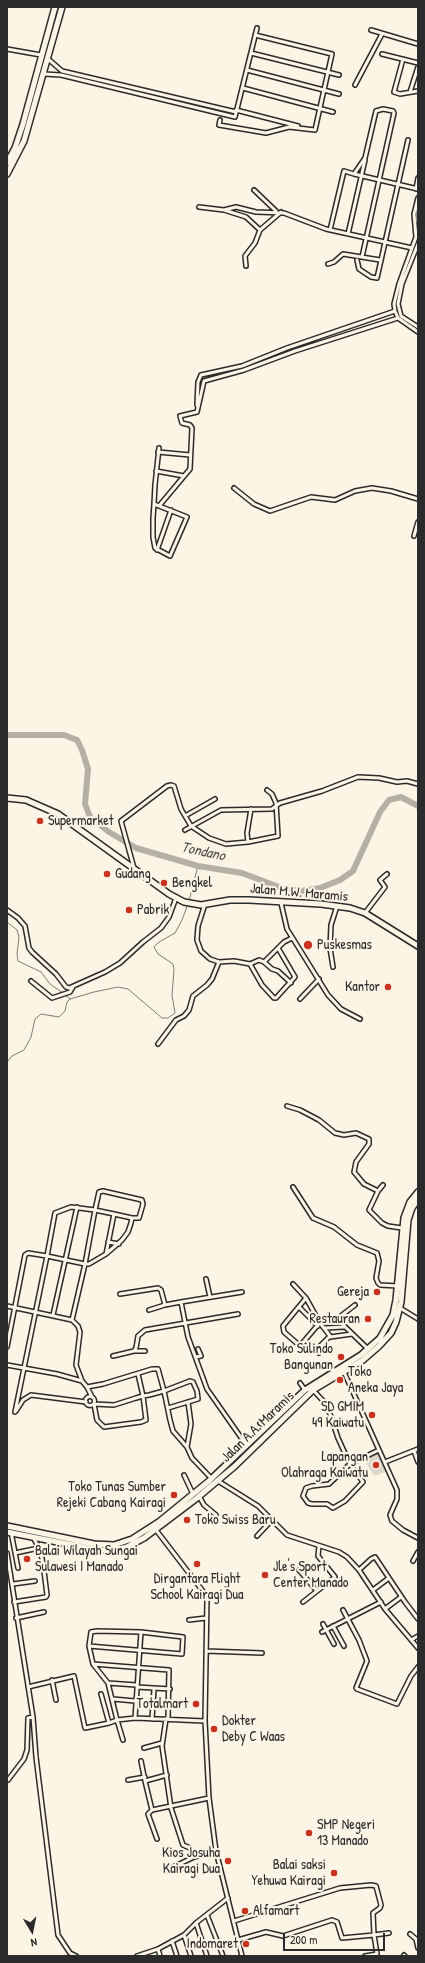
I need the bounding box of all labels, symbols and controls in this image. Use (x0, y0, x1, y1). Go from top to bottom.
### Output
place label: Supermarket (48, 813, 114, 829)
marker: Supermarket (35, 816, 45, 826)
water label: Tondano (179, 839, 227, 865)
place label: Gudang (115, 866, 151, 882)
marker: Gudang (102, 869, 112, 879)
place label: Bengkel (172, 875, 212, 891)
marker: Bengkel (159, 878, 169, 888)
street label: Jalan M.W. Maramis (249, 880, 349, 906)
place label: Pabrik (137, 902, 169, 918)
marker: Pabrik (124, 905, 134, 915)
place label: Puskesmas (317, 937, 372, 953)
marker: Puskesmas (302, 939, 314, 951)
place label: Kantor (345, 979, 380, 995)
marker: Kantor (383, 982, 393, 992)
place label: Gereja (337, 1284, 369, 1300)
marker: Gereja (372, 1287, 382, 1297)
place label: Restauran (310, 1311, 360, 1327)
marker: Restauran (363, 1314, 373, 1324)
place label: Toko Sulindo Bangunan (270, 1341, 333, 1374)
marker: Toko Sulindo Bangunan (336, 1352, 346, 1362)
place label: Toko Aneka Jaya (348, 1364, 403, 1396)
marker: Toko Aneka Jaya (335, 1375, 345, 1385)
street label: Jalan A.A. Maramis (218, 1388, 298, 1466)
place label: SD GMIM 49 Kaiwatu (312, 1399, 364, 1432)
marker: SD GMIM 49 Kaiwatu (367, 1410, 377, 1420)
place label: Lapangan Olahraga Kaiwatu (281, 1449, 368, 1482)
marker: Lapangan Olahraga Kaiwatu (371, 1460, 381, 1470)
place label: Toko Tunas Sumber Rejeki Cabang Kairagi (57, 1479, 166, 1512)
marker: Toko Tunas Sumber Rejeki Cabang Kairagi (169, 1490, 179, 1500)
place label: Toko Swiss Baru (195, 1512, 275, 1528)
marker: Toko Swiss Baru (182, 1515, 192, 1525)
place label: Balai Wilayah Sungai Sulawesi I Manado (35, 1543, 138, 1576)
marker: Balai Wilayah Sungai Sulawesi I Manado (22, 1554, 32, 1564)
marker: Dirgantara Flight School Kairagi Dua (192, 1559, 202, 1569)
place label: Jle's Sport Center Manado (273, 1559, 348, 1592)
marker: Jle's Sport Center Manado (260, 1570, 270, 1580)
place label: Dirgantara Flight School Kairagi Dua (150, 1571, 244, 1604)
place label: Totalmart (137, 1696, 188, 1712)
marker: Totalmart (191, 1699, 201, 1709)
place label: Dokter Deby C Waas (222, 1713, 285, 1746)
marker: Dokter Deby C Waas (209, 1724, 219, 1734)
place label: SMP Negeri 13 Manado (317, 1817, 375, 1850)
marker: SMP Negeri 13 Manado (304, 1828, 314, 1838)
place label: Kios Josuha Kairagi Dua (162, 1845, 220, 1878)
marker: Kios Josuha Kairagi Dua (223, 1856, 233, 1866)
place label: Balai saksi Yehuwa Kairagi (251, 1857, 326, 1890)
marker: Balai saksi Yehuwa Kairagi (329, 1868, 339, 1878)
place label: Alfamart (253, 1903, 299, 1919)
marker: Alfamart (240, 1906, 250, 1916)
north arrow (12, 1911, 52, 1951)
scale bar (285, 1925, 387, 1951)
text: 200 m (290, 1931, 317, 1948)
text: N (30, 1935, 38, 1950)
place label: Indomaret (186, 1936, 238, 1952)
marker: Indomaret (241, 1939, 251, 1949)

